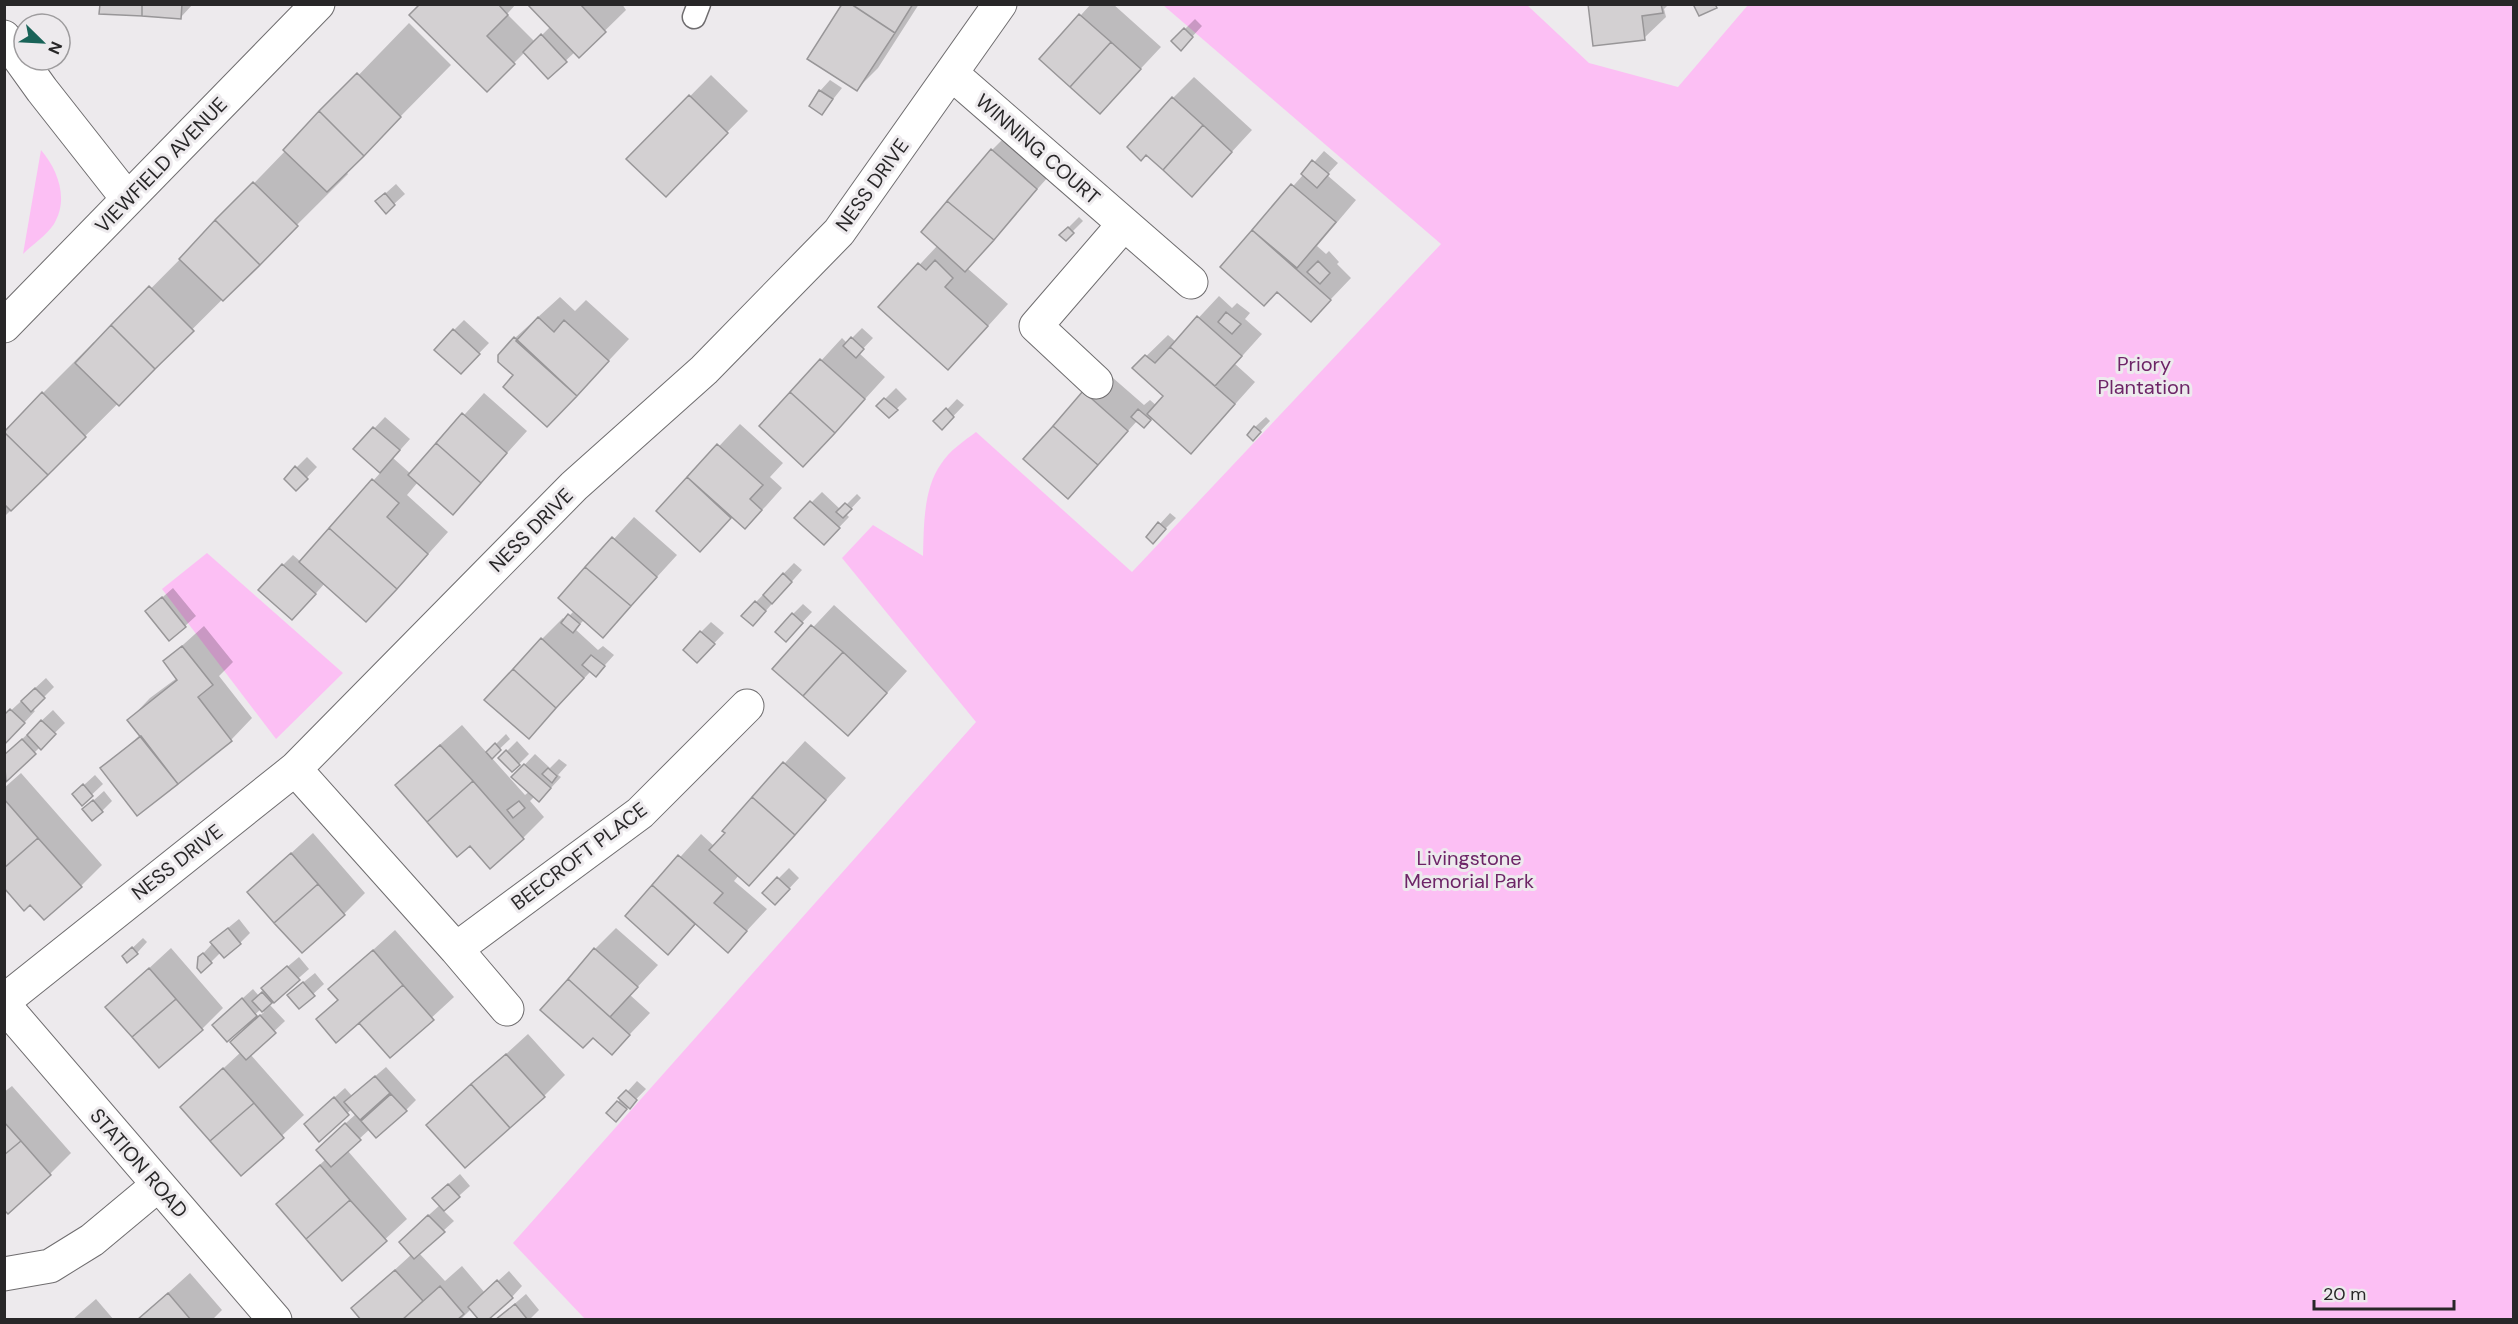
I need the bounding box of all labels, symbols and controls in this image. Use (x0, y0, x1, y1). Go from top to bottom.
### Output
north arrow (12, 12, 72, 72)
text: N (43, 38, 67, 57)
street label: WINNING COURT (970, 88, 1106, 210)
street label: VIEWFIELD AVENUE (89, 91, 233, 239)
street label: NESS DRIVE (830, 133, 914, 237)
park label: Priory Plantation (2098, 351, 2190, 400)
street label: NESS DRIVE (483, 482, 579, 578)
street label: BEECROFT PLACE (506, 796, 652, 916)
street label: NESS DRIVE (126, 818, 228, 906)
park label: Livingstone Memorial Park (1404, 845, 1534, 894)
street label: STATION ROAD (84, 1103, 194, 1223)
scale bar (2314, 1273, 2454, 1311)
text: 20 m (2323, 1282, 2366, 1306)

